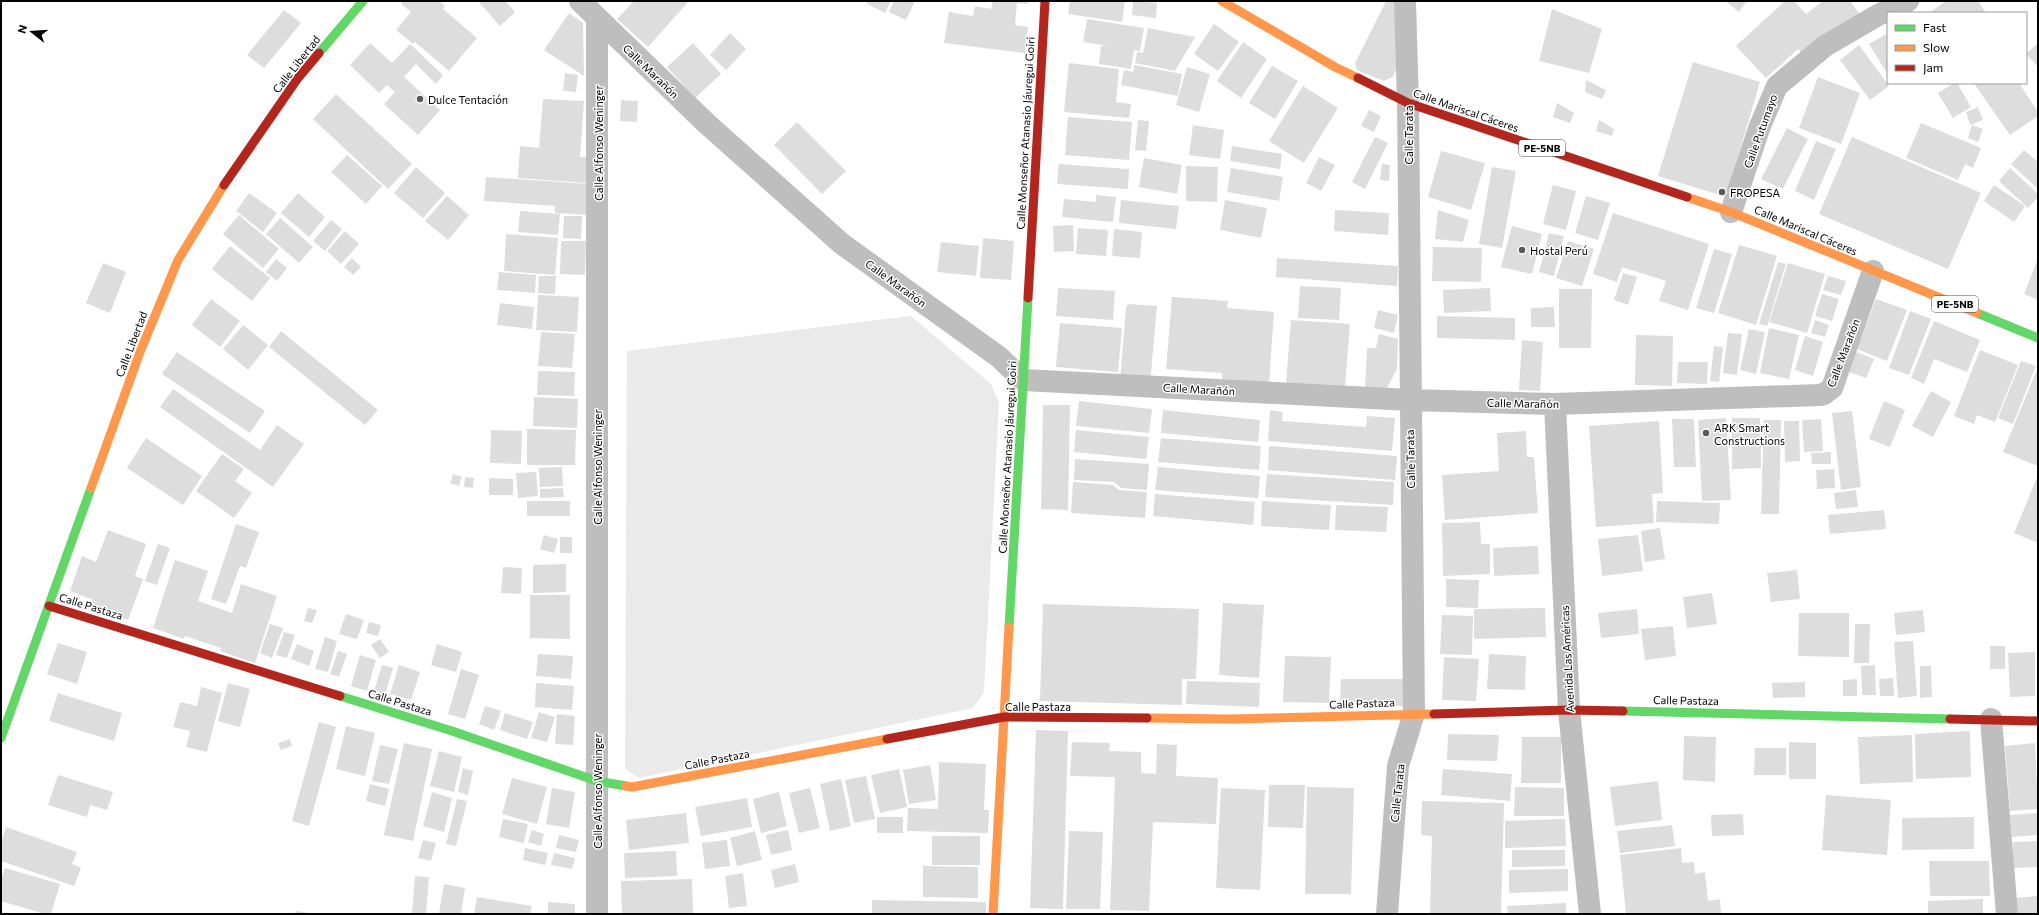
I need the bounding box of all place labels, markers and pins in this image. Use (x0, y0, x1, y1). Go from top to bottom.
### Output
place label: Dulce Tentación (428, 93, 508, 106)
marker: Dulce Tentación (415, 94, 425, 104)
place label: FROPESA (1730, 186, 1780, 199)
marker: FROPESA (1717, 187, 1727, 197)
place label: Hostal Perú (1530, 244, 1588, 257)
marker: Hostal Perú (1517, 245, 1527, 255)
place label: ARK Smart Constructions (1714, 421, 1785, 447)
marker: ARK Smart Constructions (1701, 428, 1711, 438)

